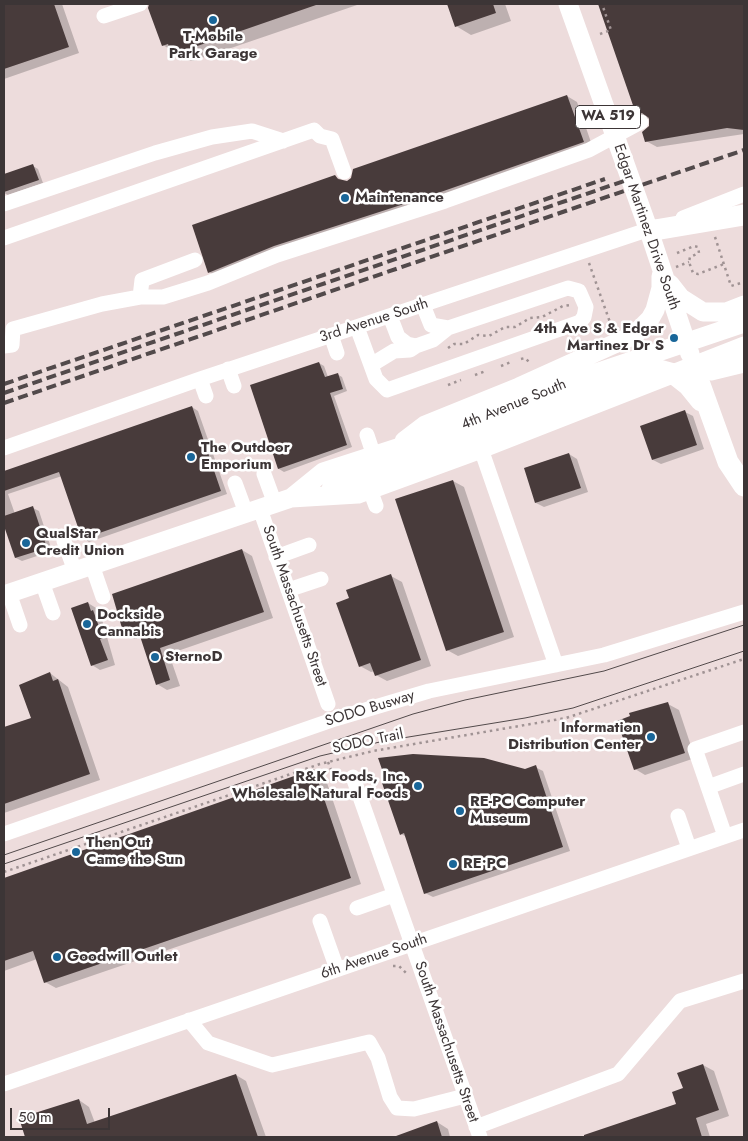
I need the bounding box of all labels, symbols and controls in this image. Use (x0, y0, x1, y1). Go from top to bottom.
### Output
marker: T-Mobile Park Garage (207, 14, 219, 26)
place label: T-Mobile Park Garage (169, 28, 257, 63)
road number: WA 519 (576, 105, 640, 128)
street label: Edgar Martinez Drive South (609, 142, 683, 312)
place label: Maintenance (355, 189, 444, 207)
marker: Maintenance (339, 192, 351, 204)
street label: 3rd Avenue South (317, 295, 431, 347)
place label: 4th Ave S & Edgar Martinez Dr S (533, 320, 664, 355)
marker: 4th Ave S & Edgar Martinez Dr S (668, 332, 680, 344)
street label: 4th Avenue South (459, 376, 569, 434)
place label: The Outdoor Emporium (201, 439, 290, 474)
marker: The Outdoor Emporium (185, 451, 197, 463)
street label: South Massachusetts Street (258, 523, 330, 689)
place label: QualStar Credit Union (36, 525, 124, 560)
marker: QualStar Credit Union (20, 537, 32, 549)
place label: Dockside Cannabis (97, 606, 162, 641)
marker: Dockside Cannabis (81, 618, 93, 630)
place label: SternoD (165, 648, 222, 666)
marker: SternoD (149, 651, 161, 663)
street label: SODO Busway (323, 687, 417, 731)
place label: Information Distribution Center (508, 719, 641, 754)
street label: SODO Trail (331, 726, 405, 758)
marker: Information Distribution Center (645, 731, 657, 743)
place label: R&K Foods, Inc. Wholesale Natural Foods (232, 768, 408, 803)
marker: R&K Foods, Inc. Wholesale Natural Foods (412, 780, 424, 792)
place label: RE-PC Computer Museum (470, 793, 586, 828)
marker: RE-PC Computer Museum (454, 805, 466, 817)
place label: Then Out Came the Sun (86, 834, 183, 869)
marker: Then Out Came the Sun (70, 846, 82, 858)
place label: RE∙PC (463, 855, 506, 873)
marker: RE∙PC (447, 858, 459, 870)
street label: 6th Avenue South (318, 930, 430, 984)
place label: Goodwill Outlet (67, 948, 177, 966)
marker: Goodwill Outlet (51, 951, 63, 963)
street label: South Massachusetts Street (410, 959, 482, 1125)
scale bar (12, 1098, 112, 1130)
text: 50 m (18, 1106, 52, 1128)

